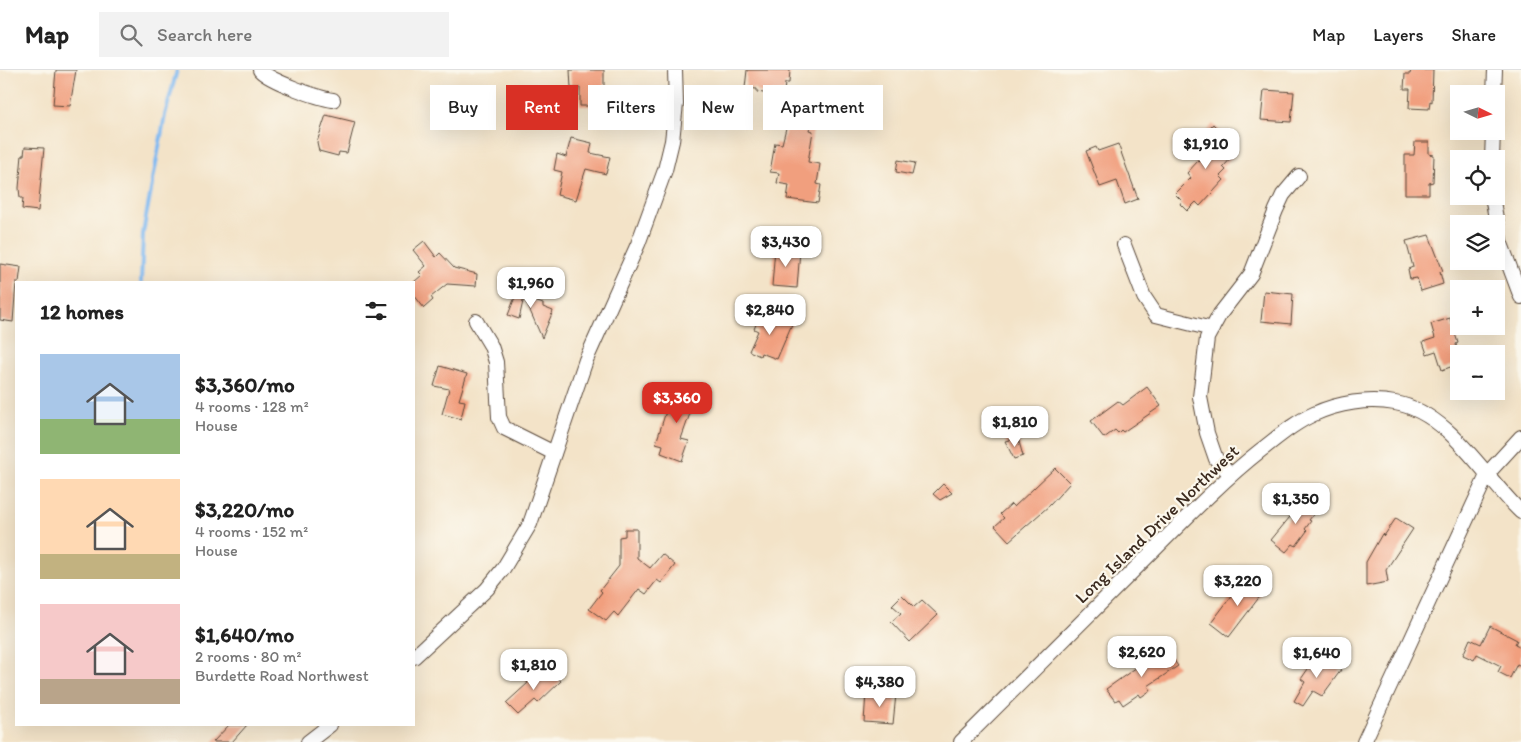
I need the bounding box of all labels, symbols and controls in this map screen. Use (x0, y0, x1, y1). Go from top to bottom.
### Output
search box (99, 12, 449, 57)
text: Map (25, 20, 69, 49)
icon: search (117, 21, 145, 49)
text: Search here (157, 23, 252, 46)
text: Map (1312, 24, 1345, 46)
text: Layers (1373, 24, 1423, 46)
text: Share (1451, 24, 1496, 46)
chip: Buy (430, 85, 496, 130)
chip: Rent (506, 85, 578, 130)
chip: Filters (588, 85, 674, 130)
chip: New (684, 85, 753, 130)
chip: Apartment (763, 85, 883, 130)
north arrow (1450, 85, 1505, 140)
map controls (1450, 85, 1505, 400)
pin: $1,910 (1165, 128, 1247, 170)
text: $1,910 (1184, 134, 1228, 153)
button: locate (1450, 150, 1505, 205)
button: layers (1450, 215, 1505, 270)
pin: $3,430 (745, 226, 827, 268)
text: $3,430 (762, 232, 810, 251)
pin: $1,960 (490, 266, 572, 309)
text: $1,960 (508, 273, 554, 292)
button: + (1450, 280, 1505, 335)
pin: $2,840 (729, 294, 811, 336)
icon: filters (362, 297, 390, 325)
text: 12 homes (40, 299, 124, 324)
text: $2,840 (746, 300, 794, 319)
button: − (1450, 345, 1505, 400)
text: $3,360/mo (195, 372, 295, 397)
icon: home (80, 374, 140, 434)
pin: $3,360 (636, 382, 718, 424)
text: $3,360 (653, 388, 701, 407)
text: 4 rooms · 128 m² (195, 397, 309, 416)
pin: $1,810 (974, 406, 1056, 448)
text: $1,810 (992, 412, 1038, 431)
text: House (195, 416, 238, 435)
street label: Long Island Drive Northwest (1071, 440, 1244, 608)
pin: $1,350 (1255, 482, 1337, 525)
text: $1,350 (1273, 489, 1319, 508)
text: $3,220/mo (195, 497, 294, 522)
icon: home (80, 499, 140, 559)
text: 4 rooms · 152 m² (195, 522, 308, 541)
text: House (195, 541, 238, 560)
pin: $3,220 (1197, 564, 1279, 607)
text: $3,220 (1214, 571, 1262, 590)
text: $1,640/mo (195, 622, 294, 647)
icon: home (80, 624, 140, 684)
pin: $2,620 (1101, 636, 1183, 678)
pin: $1,640 (1276, 636, 1358, 679)
text: $2,620 (1118, 642, 1166, 661)
text: $1,640 (1293, 643, 1341, 662)
text: 2 rooms · 80 m² (195, 647, 301, 666)
pin: $1,810 (493, 648, 575, 691)
text: $1,810 (511, 655, 557, 674)
text: Burdette Road Northwest (195, 666, 369, 685)
pin: $4,380 (839, 666, 921, 708)
text: $4,380 (856, 672, 904, 691)

